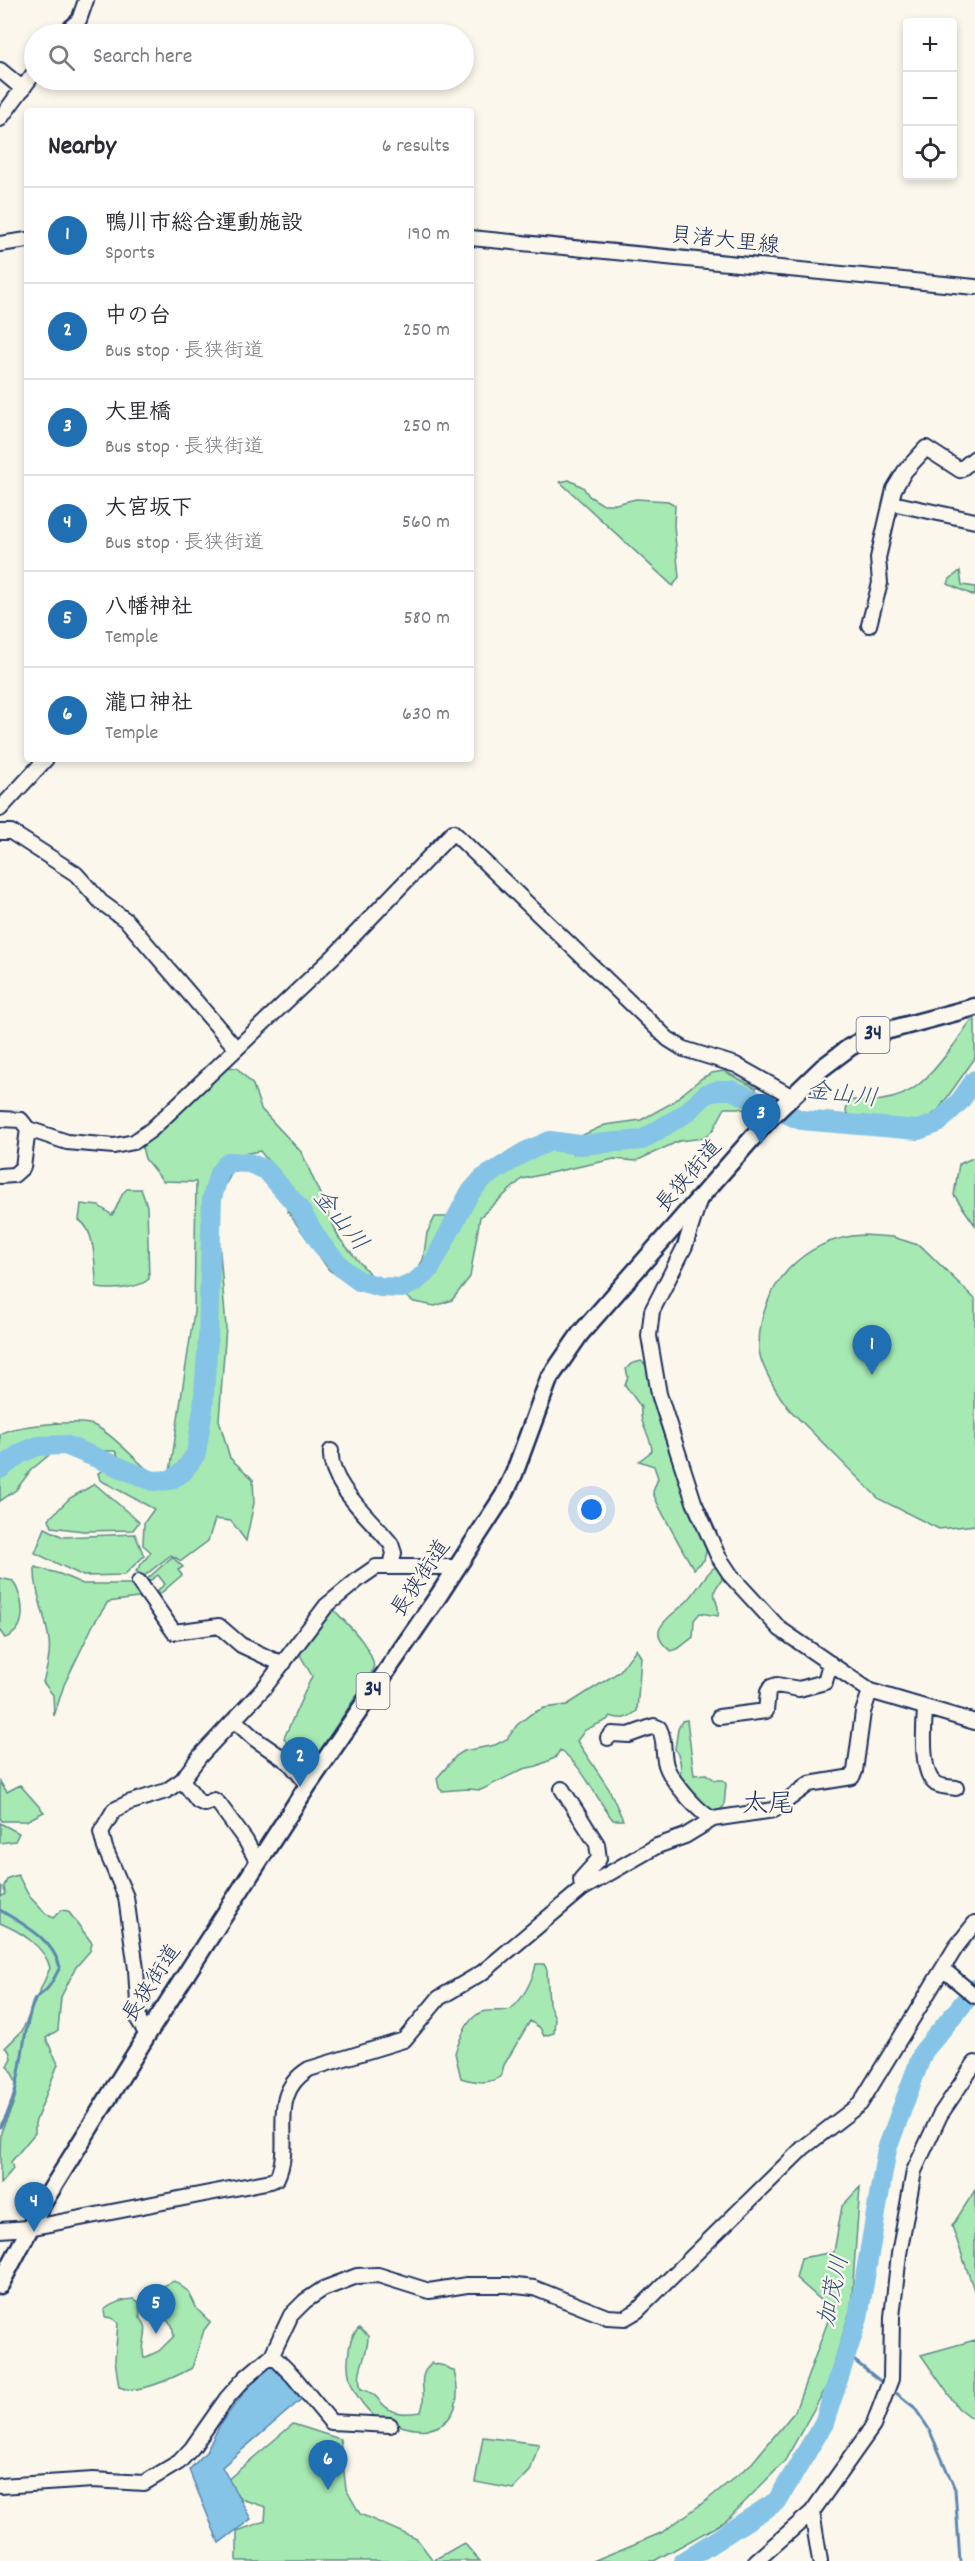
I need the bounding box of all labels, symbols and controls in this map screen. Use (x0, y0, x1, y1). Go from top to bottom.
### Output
map controls (903, 18, 957, 180)
button: + (903, 18, 957, 72)
search box (24, 24, 474, 90)
icon: search (45, 41, 78, 74)
text: Search here (93, 42, 192, 73)
button: − (903, 72, 957, 126)
button: locate (903, 126, 957, 180)
text: Nearby (48, 129, 116, 166)
text: 6 results (382, 133, 450, 161)
text: 鴨川市総合運動施設 (105, 209, 303, 240)
text: 1 (65, 221, 70, 249)
text: 190 m (407, 221, 450, 249)
street label: 貝渚大里線 (669, 221, 781, 263)
text: Sports (105, 240, 155, 268)
text: 中の台 (105, 302, 171, 333)
text: 2 (63, 317, 72, 345)
text: 250 m (403, 317, 450, 345)
text: Bus stop · 長狭街道 (105, 338, 264, 366)
text: 大里橋 (105, 398, 171, 429)
text: 3 (63, 413, 72, 441)
text: 250 m (403, 413, 450, 441)
text: Bus stop · 長狭街道 (105, 434, 264, 462)
text: 大宮坂下 (105, 494, 193, 525)
text: 4 (63, 509, 72, 537)
text: 560 m (402, 509, 450, 537)
text: Bus stop · 長狭街道 (105, 530, 264, 558)
text: 八幡神社 (105, 593, 193, 624)
text: 5 (63, 605, 72, 633)
text: 580 m (404, 605, 450, 633)
text: Temple (105, 624, 158, 652)
text: 瀧口神社 (105, 689, 193, 720)
text: 6 (63, 701, 72, 729)
text: 630 m (402, 701, 450, 729)
text: Temple (105, 720, 158, 748)
road number: 34 (856, 1017, 890, 1053)
water label: 金山川 (804, 1075, 880, 1117)
pin: 3 (742, 1094, 780, 1144)
street label: 長狭街道 (649, 1134, 731, 1220)
water label: 金山川 (303, 1182, 375, 1260)
pin: 1 (852, 1326, 892, 1375)
your location (577, 1495, 606, 1524)
street label: 長狭街道 (385, 1534, 459, 1624)
road number: 34 (356, 1673, 389, 1709)
pin: 2 (280, 1738, 320, 1787)
district label: 太尾 (742, 1787, 794, 1824)
street label: 長狭街道 (116, 1939, 190, 2029)
pin: 4 (15, 2182, 54, 2232)
water label: 加茂川 (811, 2252, 859, 2330)
pin: 5 (136, 2284, 176, 2334)
pin: 6 (308, 2440, 348, 2490)

